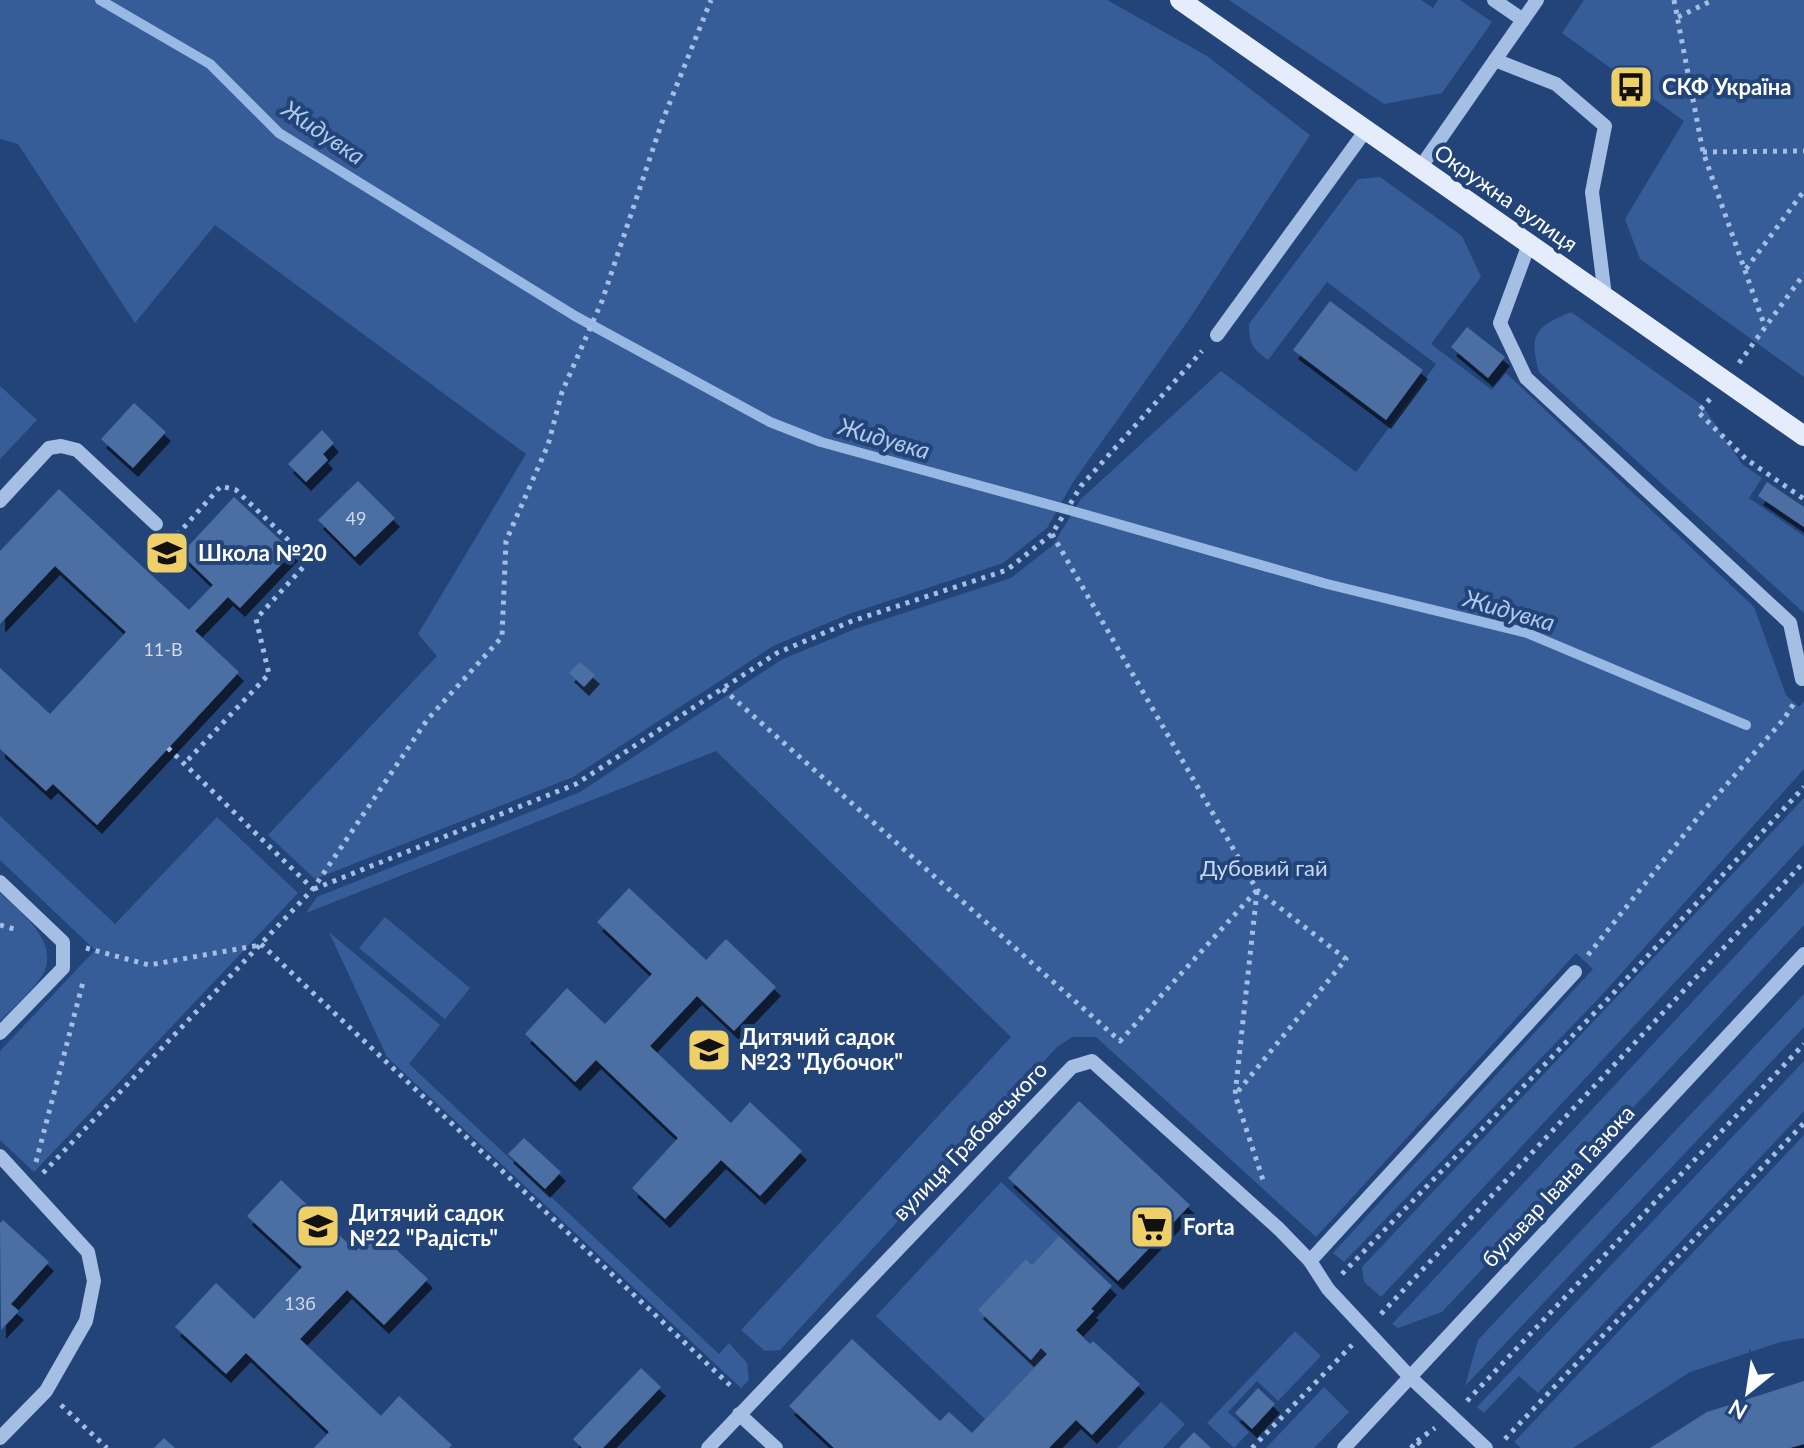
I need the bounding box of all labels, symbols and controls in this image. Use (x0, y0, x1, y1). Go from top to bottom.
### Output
bus stop icon: СКФ Україна (1607, 63, 1655, 111)
place label: СКФ Україна (1662, 73, 1792, 100)
water label: Жидувка (276, 93, 371, 170)
street label: Окружна вулиця (1429, 138, 1583, 257)
water label: Жидувка (834, 410, 933, 464)
house number: 49 (346, 507, 366, 529)
school or university icon: Школа №20 (143, 529, 191, 577)
place label: Школа №20 (198, 539, 327, 566)
water label: Жидувка (1459, 582, 1558, 636)
house number: 11-В (143, 638, 183, 660)
park label: Дубовий гай (1200, 854, 1328, 881)
place label: Дитячий садок №23 "Дубочок" (740, 1023, 903, 1075)
school or university icon: Дитячий садок №23 "Дубочок" (685, 1026, 733, 1074)
street label: вулиця Грабовського (887, 1056, 1052, 1226)
street label: бульвар Івана Газюка (1476, 1099, 1640, 1272)
place label: Дитячий садок №22 "Радість" (349, 1199, 504, 1251)
school or university icon: Дитячий садок №22 "Радість" (294, 1202, 342, 1250)
supermarket icon: Forta (1128, 1203, 1176, 1251)
place label: Forta (1183, 1213, 1235, 1240)
house number: 13б (284, 1292, 316, 1314)
north arrow (1708, 1352, 1788, 1432)
text: N (1724, 1394, 1752, 1426)

